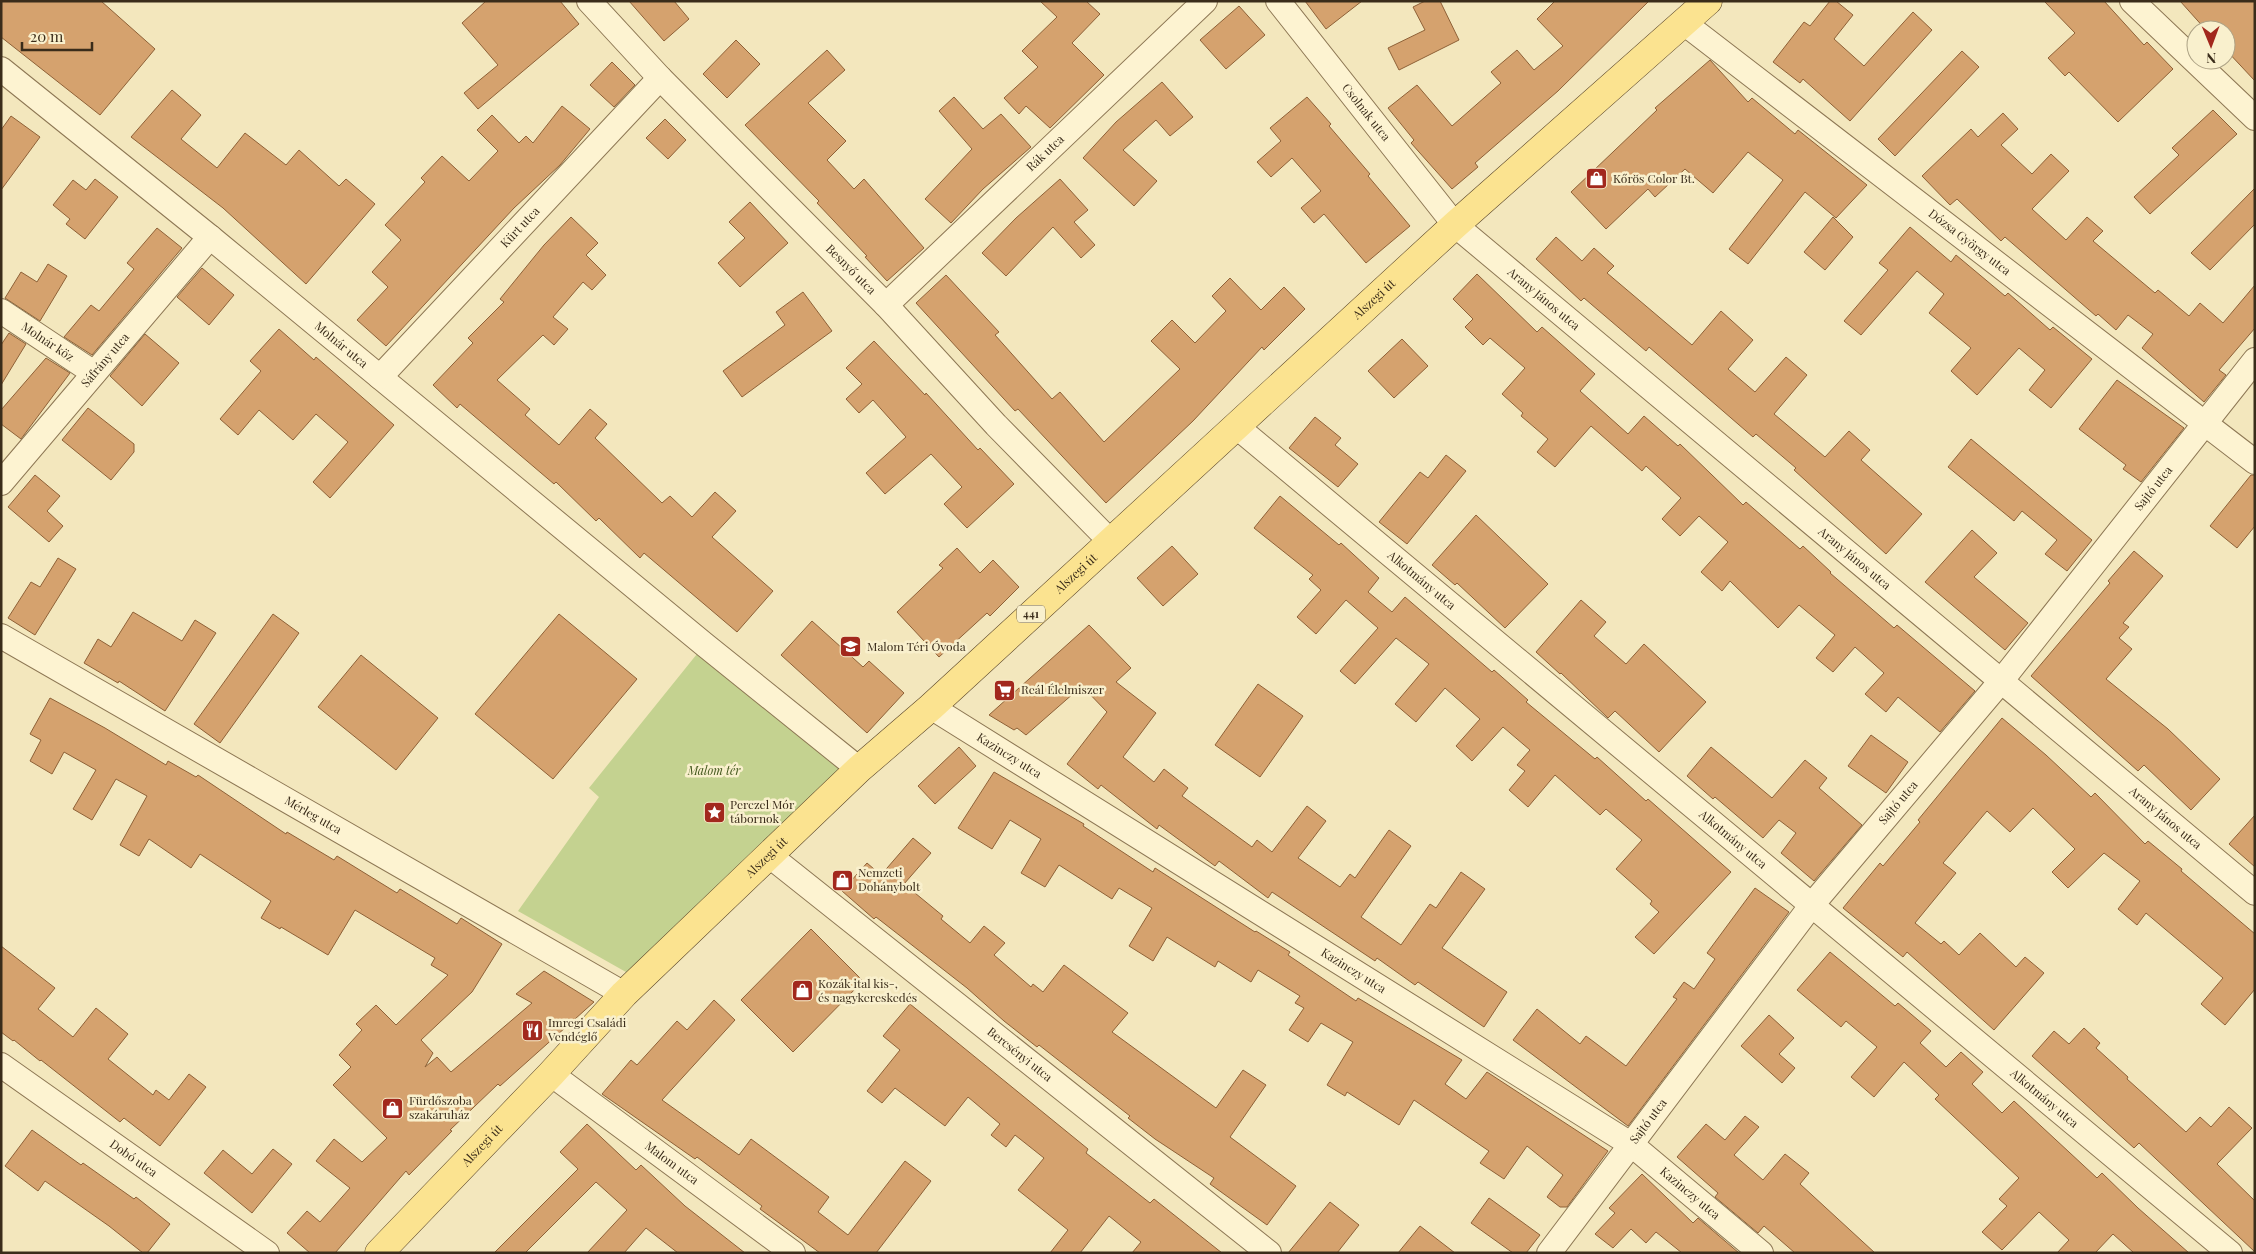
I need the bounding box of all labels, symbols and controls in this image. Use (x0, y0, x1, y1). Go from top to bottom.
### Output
scale bar (22, 20, 92, 52)
north arrow (2186, 20, 2236, 70)
text: 20 m (30, 26, 64, 46)
text: N (2206, 49, 2216, 68)
street label: Csolnak utca (1339, 80, 1395, 144)
street label: Rák utca (1022, 131, 1067, 174)
shop icon: Kőrös Color Bt. (1585, 167, 1609, 191)
place label: Kőrös Color Bt. (1613, 170, 1695, 186)
street label: Kürt utca (496, 203, 542, 251)
street label: Dózsa György utca (1926, 205, 2014, 278)
street label: Besnyő utca (823, 240, 880, 297)
street label: Arany János utca (1504, 263, 1584, 333)
street label: Alszegi út (1348, 275, 1399, 323)
street label: Molnár köz (19, 318, 78, 365)
street label: Molnár utca (312, 318, 372, 371)
street label: Sáfrány utca (77, 329, 132, 390)
street label: Sajtó utca (2130, 462, 2175, 513)
street label: Arany János utca (1815, 522, 1895, 593)
street label: Alkotmány utca (1384, 546, 1459, 613)
street label: Alszegi út (1050, 549, 1101, 597)
road number: 441 (1017, 606, 1045, 622)
school or university icon: Malom Téri Óvoda (839, 635, 863, 659)
place label: Malom Téri Óvoda (867, 638, 966, 654)
supermarket icon: Reál Élelmiszer (993, 678, 1017, 702)
place label: Reál Élelmiszer (1021, 681, 1105, 697)
street label: Kazinczy utca (974, 729, 1045, 781)
park label: Malom tér (687, 762, 741, 778)
street label: Sajtó utca (1874, 777, 1921, 827)
street label: Arany János utca (2126, 782, 2206, 852)
street label: Mérleg utca (282, 792, 345, 837)
place label: Perczel Mór tábornok (730, 796, 795, 826)
place icon: Perczel Mór tábornok (702, 800, 726, 824)
street label: Alkotmány utca (1695, 805, 1771, 872)
street label: Alszegi út (741, 832, 791, 881)
place label: Nemzeti Dohánybolt (858, 864, 921, 894)
shop icon: Nemzeti Dohánybolt (830, 868, 854, 892)
street label: Kazinczy utca (1318, 944, 1389, 996)
place label: Kozák ital kis-, és nagykereskedés (818, 975, 917, 1005)
shop icon: Kozák ital kis-, és nagykereskedés (790, 979, 814, 1003)
place label: Imregi Családi Vendéglő (547, 1014, 627, 1044)
restaurant icon: Imregi Családi Vendéglő (520, 1018, 544, 1042)
street label: Bercsényi utca (984, 1023, 1056, 1085)
street label: Alkotmány utca (2007, 1064, 2082, 1131)
place label: Fürdőszoba szakáruház (409, 1092, 472, 1122)
street label: Sajtó utca (1625, 1095, 1670, 1147)
shop icon: Fürdőszoba szakáruház (381, 1096, 405, 1120)
street label: Alszegi út (457, 1120, 506, 1170)
street label: Dobó utca (107, 1135, 161, 1180)
street label: Malom utca (642, 1137, 702, 1188)
street label: Kazinczy utca (1657, 1163, 1724, 1222)

